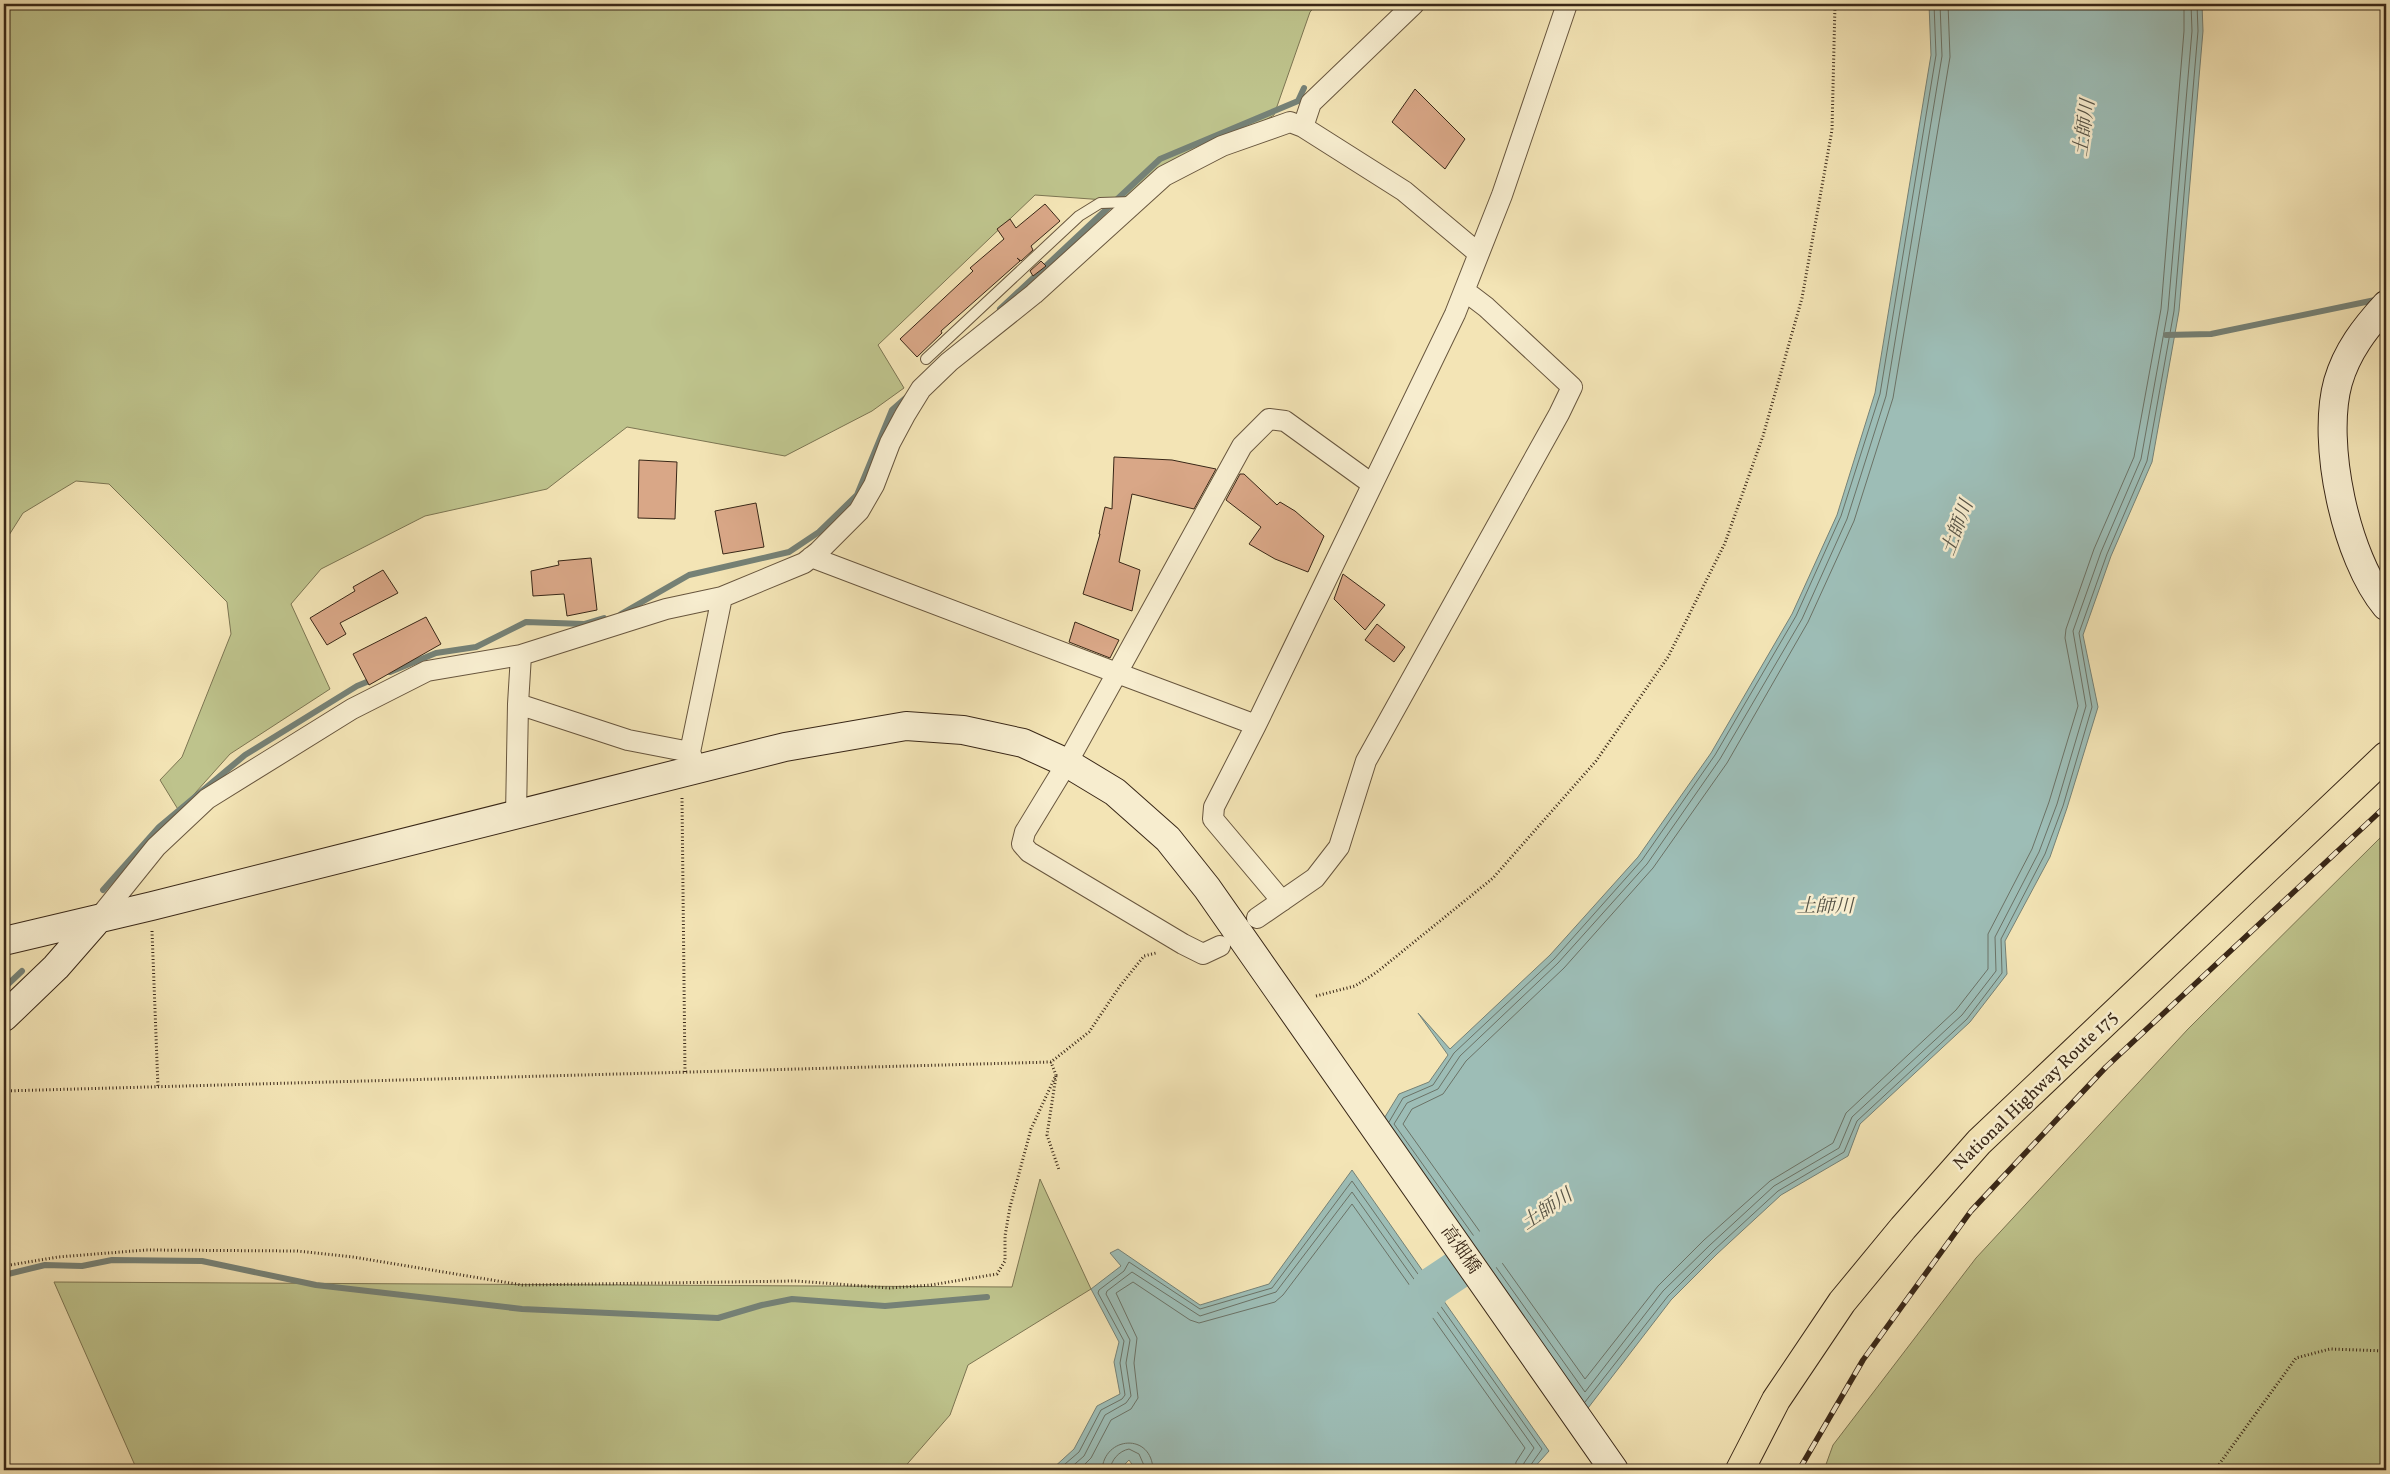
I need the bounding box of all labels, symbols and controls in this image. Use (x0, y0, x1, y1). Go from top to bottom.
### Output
water label: 土師川 (2068, 96, 2102, 158)
water label: 土師川 (1936, 495, 1981, 559)
water label: 土師川 (1796, 894, 1855, 920)
street label: National Highway Route 175 (1948, 1006, 2124, 1176)
water label: 土師川 (1516, 1182, 1580, 1237)
street label: 高畑橋 (1434, 1221, 1486, 1279)

